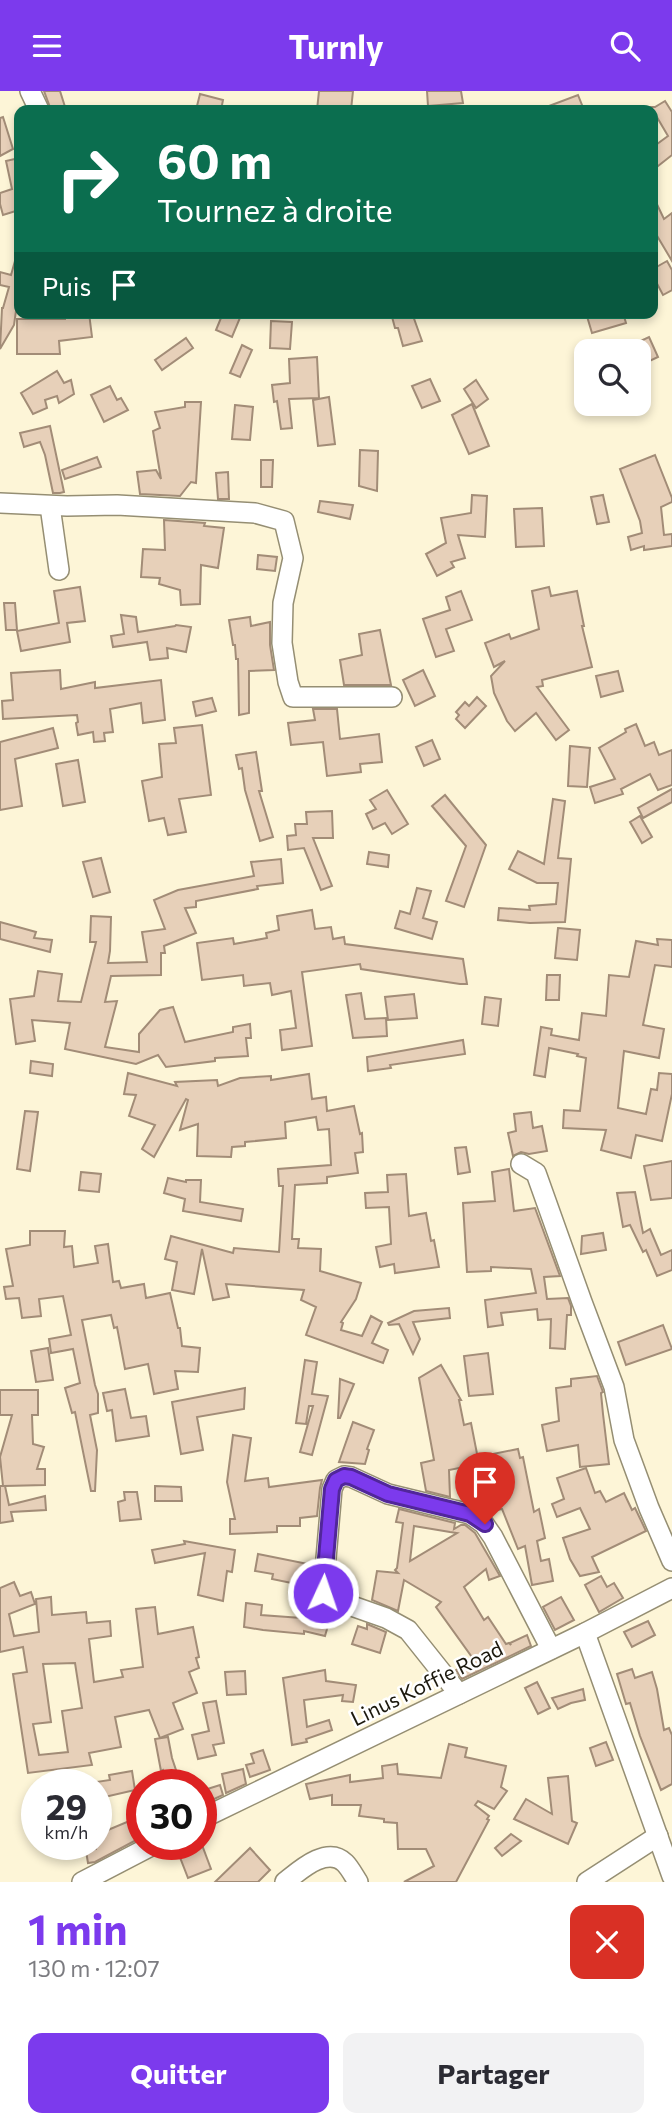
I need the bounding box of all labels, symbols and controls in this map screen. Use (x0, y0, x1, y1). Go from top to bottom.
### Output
text: Turnly (289, 26, 383, 66)
icon: menu (28, 27, 66, 65)
icon: search (606, 27, 644, 65)
text: 60 m (157, 129, 272, 189)
icon: right (42, 133, 133, 224)
text: Tournez à droite (157, 189, 393, 229)
icon: arrive (105, 266, 143, 304)
text: Puis (42, 270, 91, 301)
map controls (574, 339, 651, 416)
button: search (574, 339, 651, 416)
pin (455, 1452, 515, 1524)
icon: arrive (466, 1463, 504, 1501)
position arrow (286, 1556, 360, 1630)
street label: Linus Koffie Road (346, 1635, 506, 1730)
speed limit sign: 30 (126, 1769, 217, 1860)
text: 29 (46, 1784, 87, 1827)
text: km/h (45, 1821, 88, 1843)
text: 1 min (28, 1902, 128, 1954)
button: close (570, 1905, 644, 1979)
text: 130 m · 12:07 (28, 1954, 160, 1982)
button: Quitter (28, 2033, 329, 2113)
button: Partager (343, 2033, 644, 2113)

